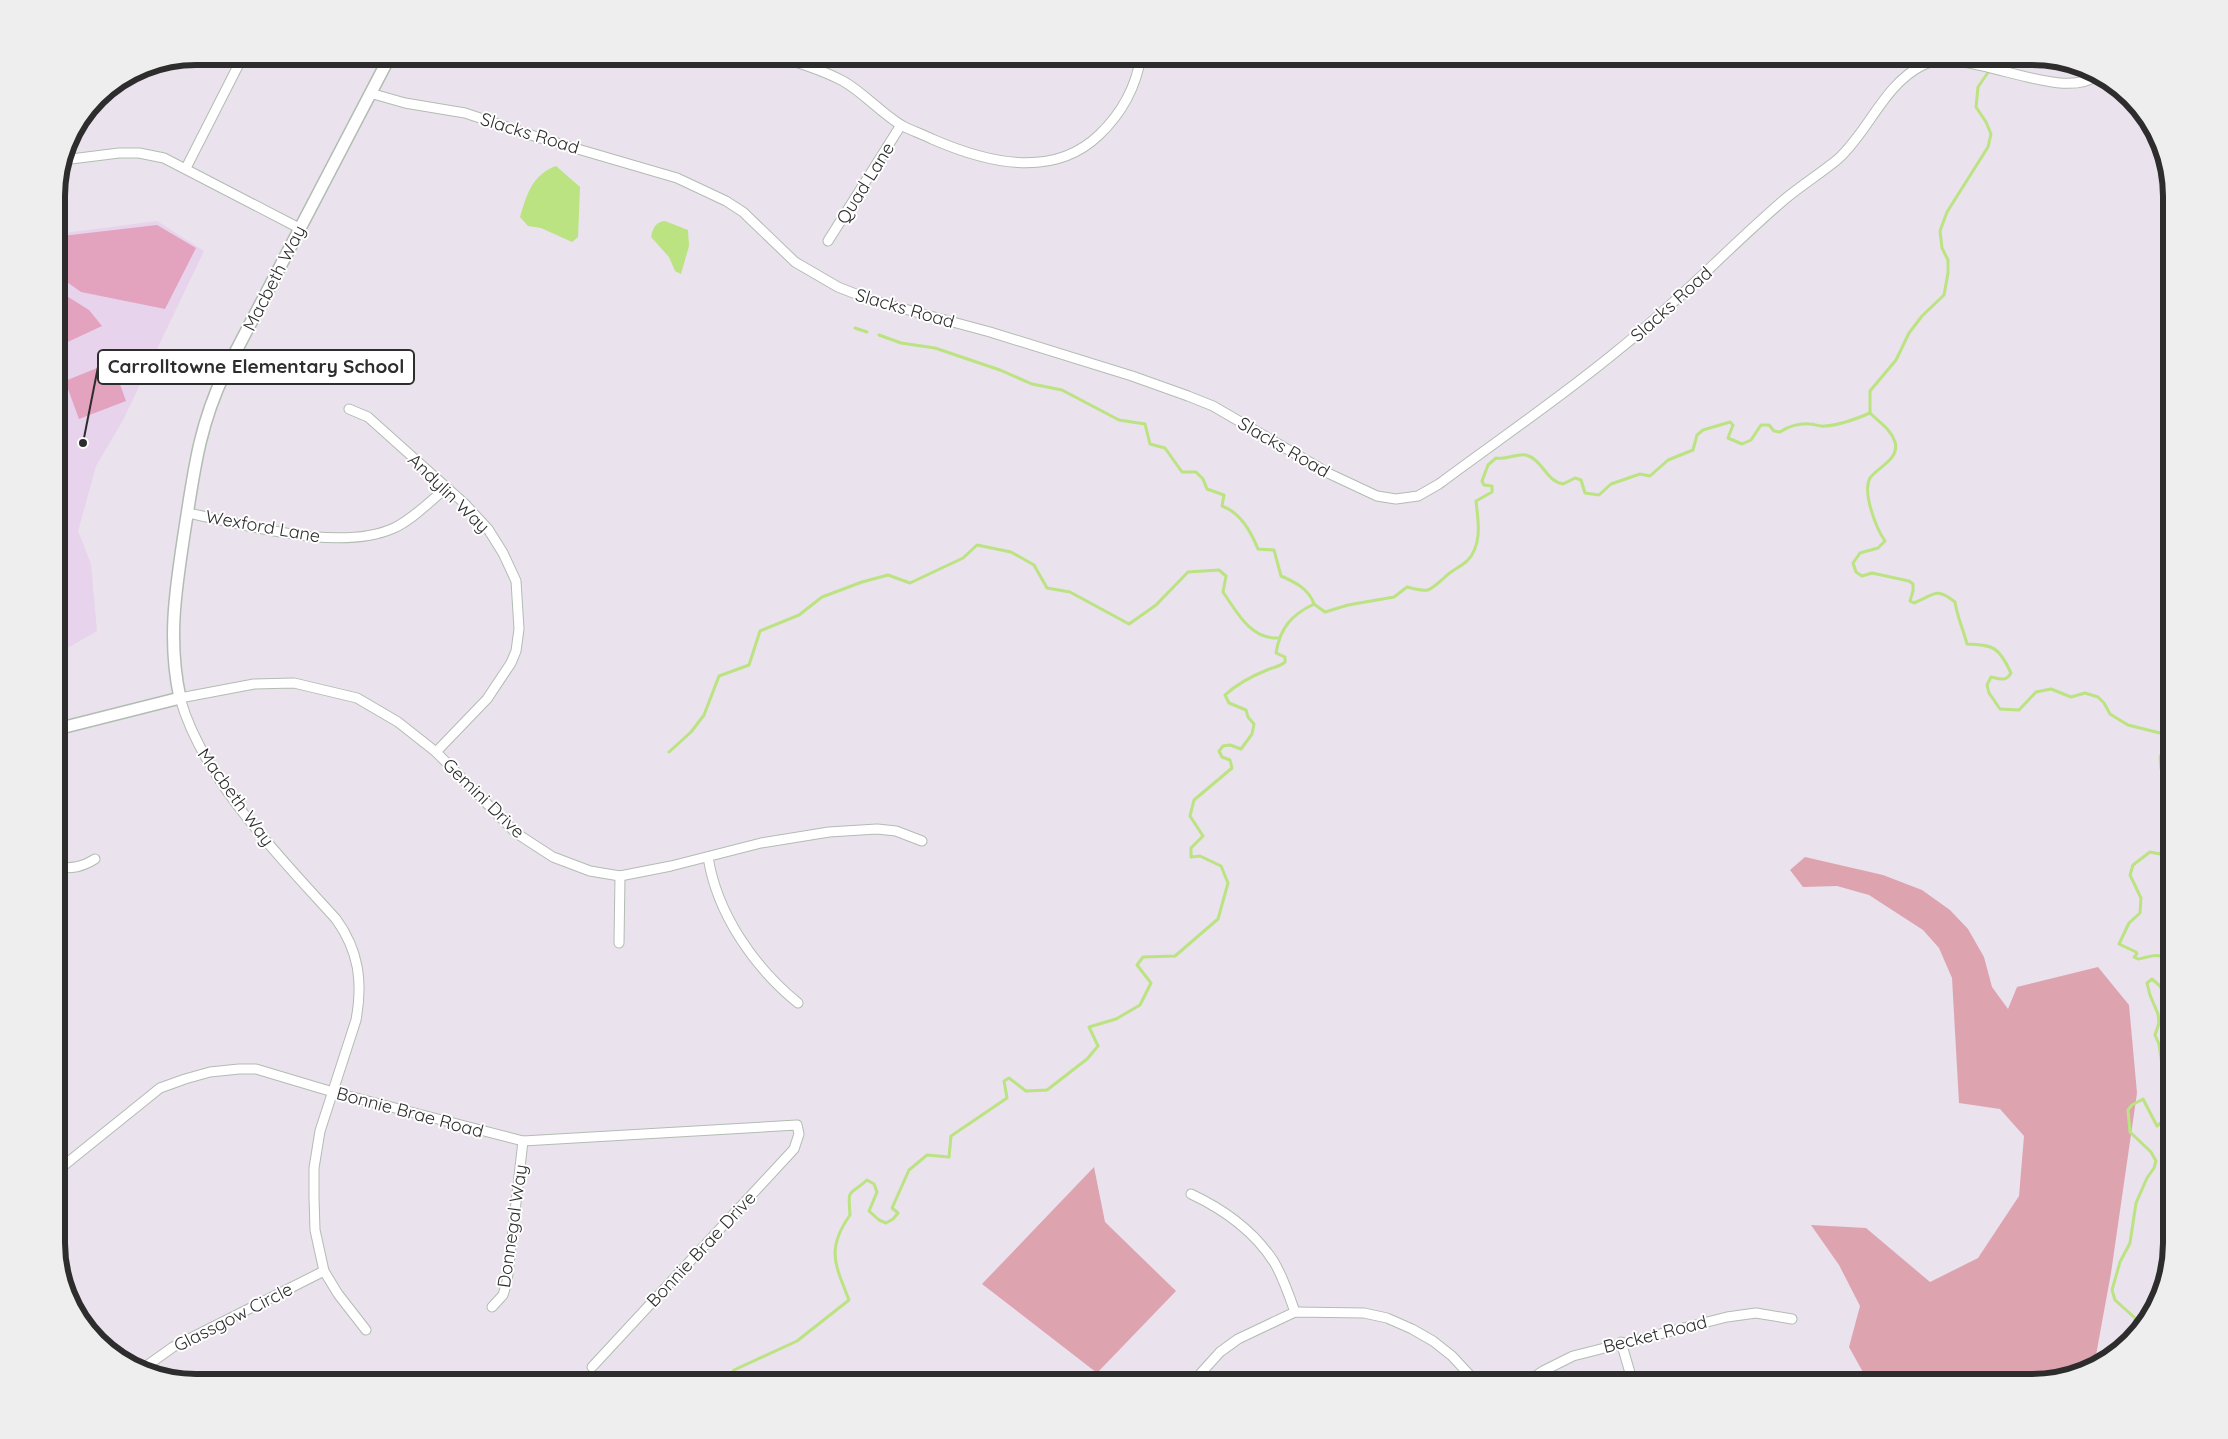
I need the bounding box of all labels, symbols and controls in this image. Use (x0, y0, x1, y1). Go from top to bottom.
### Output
street label: Slacks Road (478, 107, 582, 159)
street label: Quad Lane (831, 138, 899, 228)
street label: Macbeth Way (237, 221, 311, 335)
street label: Slacks Road (1625, 261, 1717, 347)
street label: Slacks Road (853, 283, 957, 333)
callout: Carrolltowne Elementary School (98, 350, 414, 384)
text: Carrolltowne Elementary School (108, 354, 404, 378)
street label: Slacks Road (1234, 412, 1334, 482)
street label: Andylin Way (403, 448, 495, 538)
street label: Wexford Lane (204, 505, 322, 547)
street label: Macbeth Way (193, 743, 279, 851)
street label: Gemini Drive (438, 753, 530, 843)
street label: Bonnie Brae Road (334, 1081, 486, 1143)
street label: Donnegal Way (492, 1163, 532, 1289)
street label: Bonnie Brae Drive (641, 1186, 761, 1312)
street label: Glassgow Circle (170, 1277, 296, 1357)
street label: Becket Road (1601, 1310, 1709, 1358)

